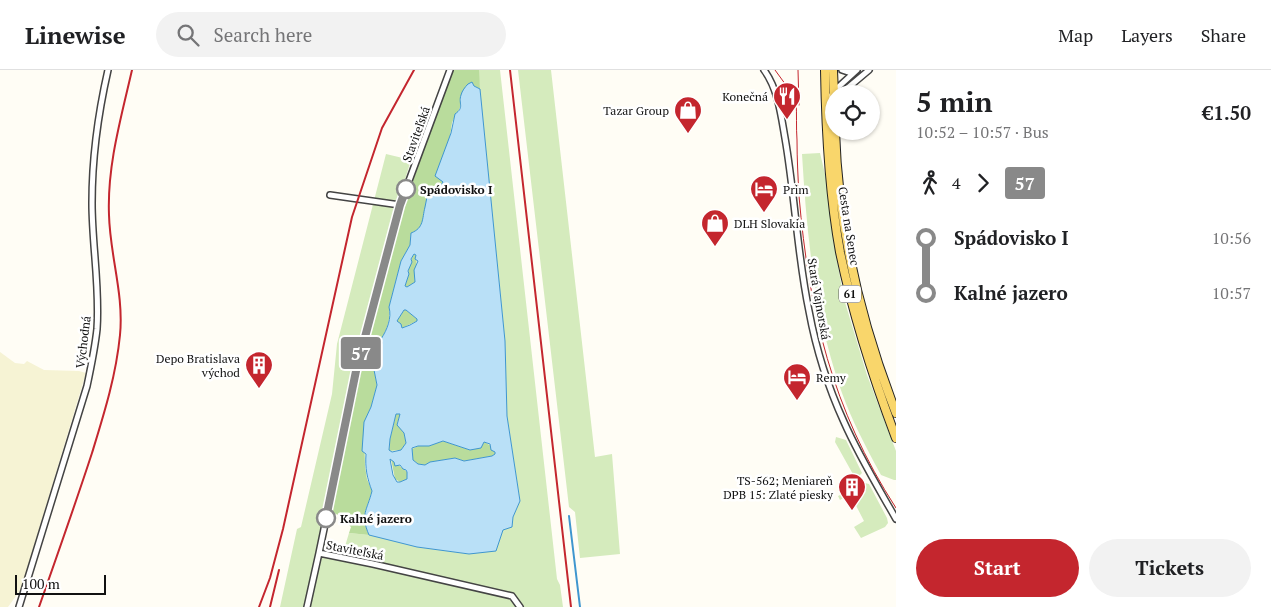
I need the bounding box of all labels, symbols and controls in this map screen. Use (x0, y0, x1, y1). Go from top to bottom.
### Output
search box (156, 12, 506, 57)
text: Linewise (25, 19, 126, 51)
icon: search (174, 21, 202, 49)
text: Search here (214, 22, 312, 47)
text: Map (1058, 23, 1093, 47)
text: Layers (1121, 23, 1173, 47)
text: Share (1201, 23, 1246, 47)
restaurant icon: Konečná (772, 81, 802, 120)
text: 5 min (916, 83, 993, 120)
map controls (825, 85, 880, 140)
button: locate (825, 85, 880, 140)
place label: Konečná (722, 89, 768, 104)
shop icon: Tazar Group (673, 95, 703, 134)
text: €1.50 (1202, 100, 1251, 125)
place label: Tazar Group (603, 103, 669, 118)
street label: Staviteľská (399, 104, 433, 164)
text: 10:52 – 10:57 · Bus (916, 121, 1049, 143)
icon: walk (916, 169, 944, 197)
icon: forward (969, 169, 997, 197)
text: 57 (1015, 171, 1035, 195)
text: 4 (952, 172, 961, 194)
hotel icon: Prim (749, 174, 779, 213)
marker: Spádovisko I (396, 179, 416, 199)
place label: Spádovisko I (420, 182, 493, 197)
place label: Prim (783, 182, 809, 197)
street label: Cesta na Senec (835, 186, 863, 267)
shop icon: DLH Slovakia (700, 208, 730, 247)
place label: DLH Slovakia (734, 216, 805, 231)
text: Spádovisko I (954, 225, 1069, 250)
text: 10:56 (1212, 227, 1251, 249)
street label: Stará Vajnorská (804, 257, 834, 341)
text: Kalné jazero (954, 280, 1068, 305)
text: 10:57 (1212, 282, 1251, 304)
road number: 61 (839, 285, 861, 302)
street label: Východná (72, 315, 94, 369)
line badge: 57 (338, 337, 384, 369)
text: 57 (351, 341, 371, 365)
building icon: Depo Bratislava východ (244, 350, 274, 389)
place label: Depo Bratislava východ (156, 351, 240, 380)
hotel icon: Remy (782, 362, 812, 401)
place label: Remy (816, 370, 847, 385)
building icon: TS-562; Meniareň DPB 15: Zlaté piesky (837, 472, 867, 511)
place label: TS-562; Meniareň DPB 15: Zlaté piesky (723, 473, 834, 502)
marker: Kalné jazero (316, 508, 336, 528)
place label: Kalné jazero (340, 511, 412, 526)
street label: Staviteľská (325, 537, 385, 563)
button: Start (916, 539, 1079, 597)
button: Tickets (1089, 539, 1251, 597)
scale bar (15, 572, 106, 595)
text: 100 m (22, 574, 60, 593)

